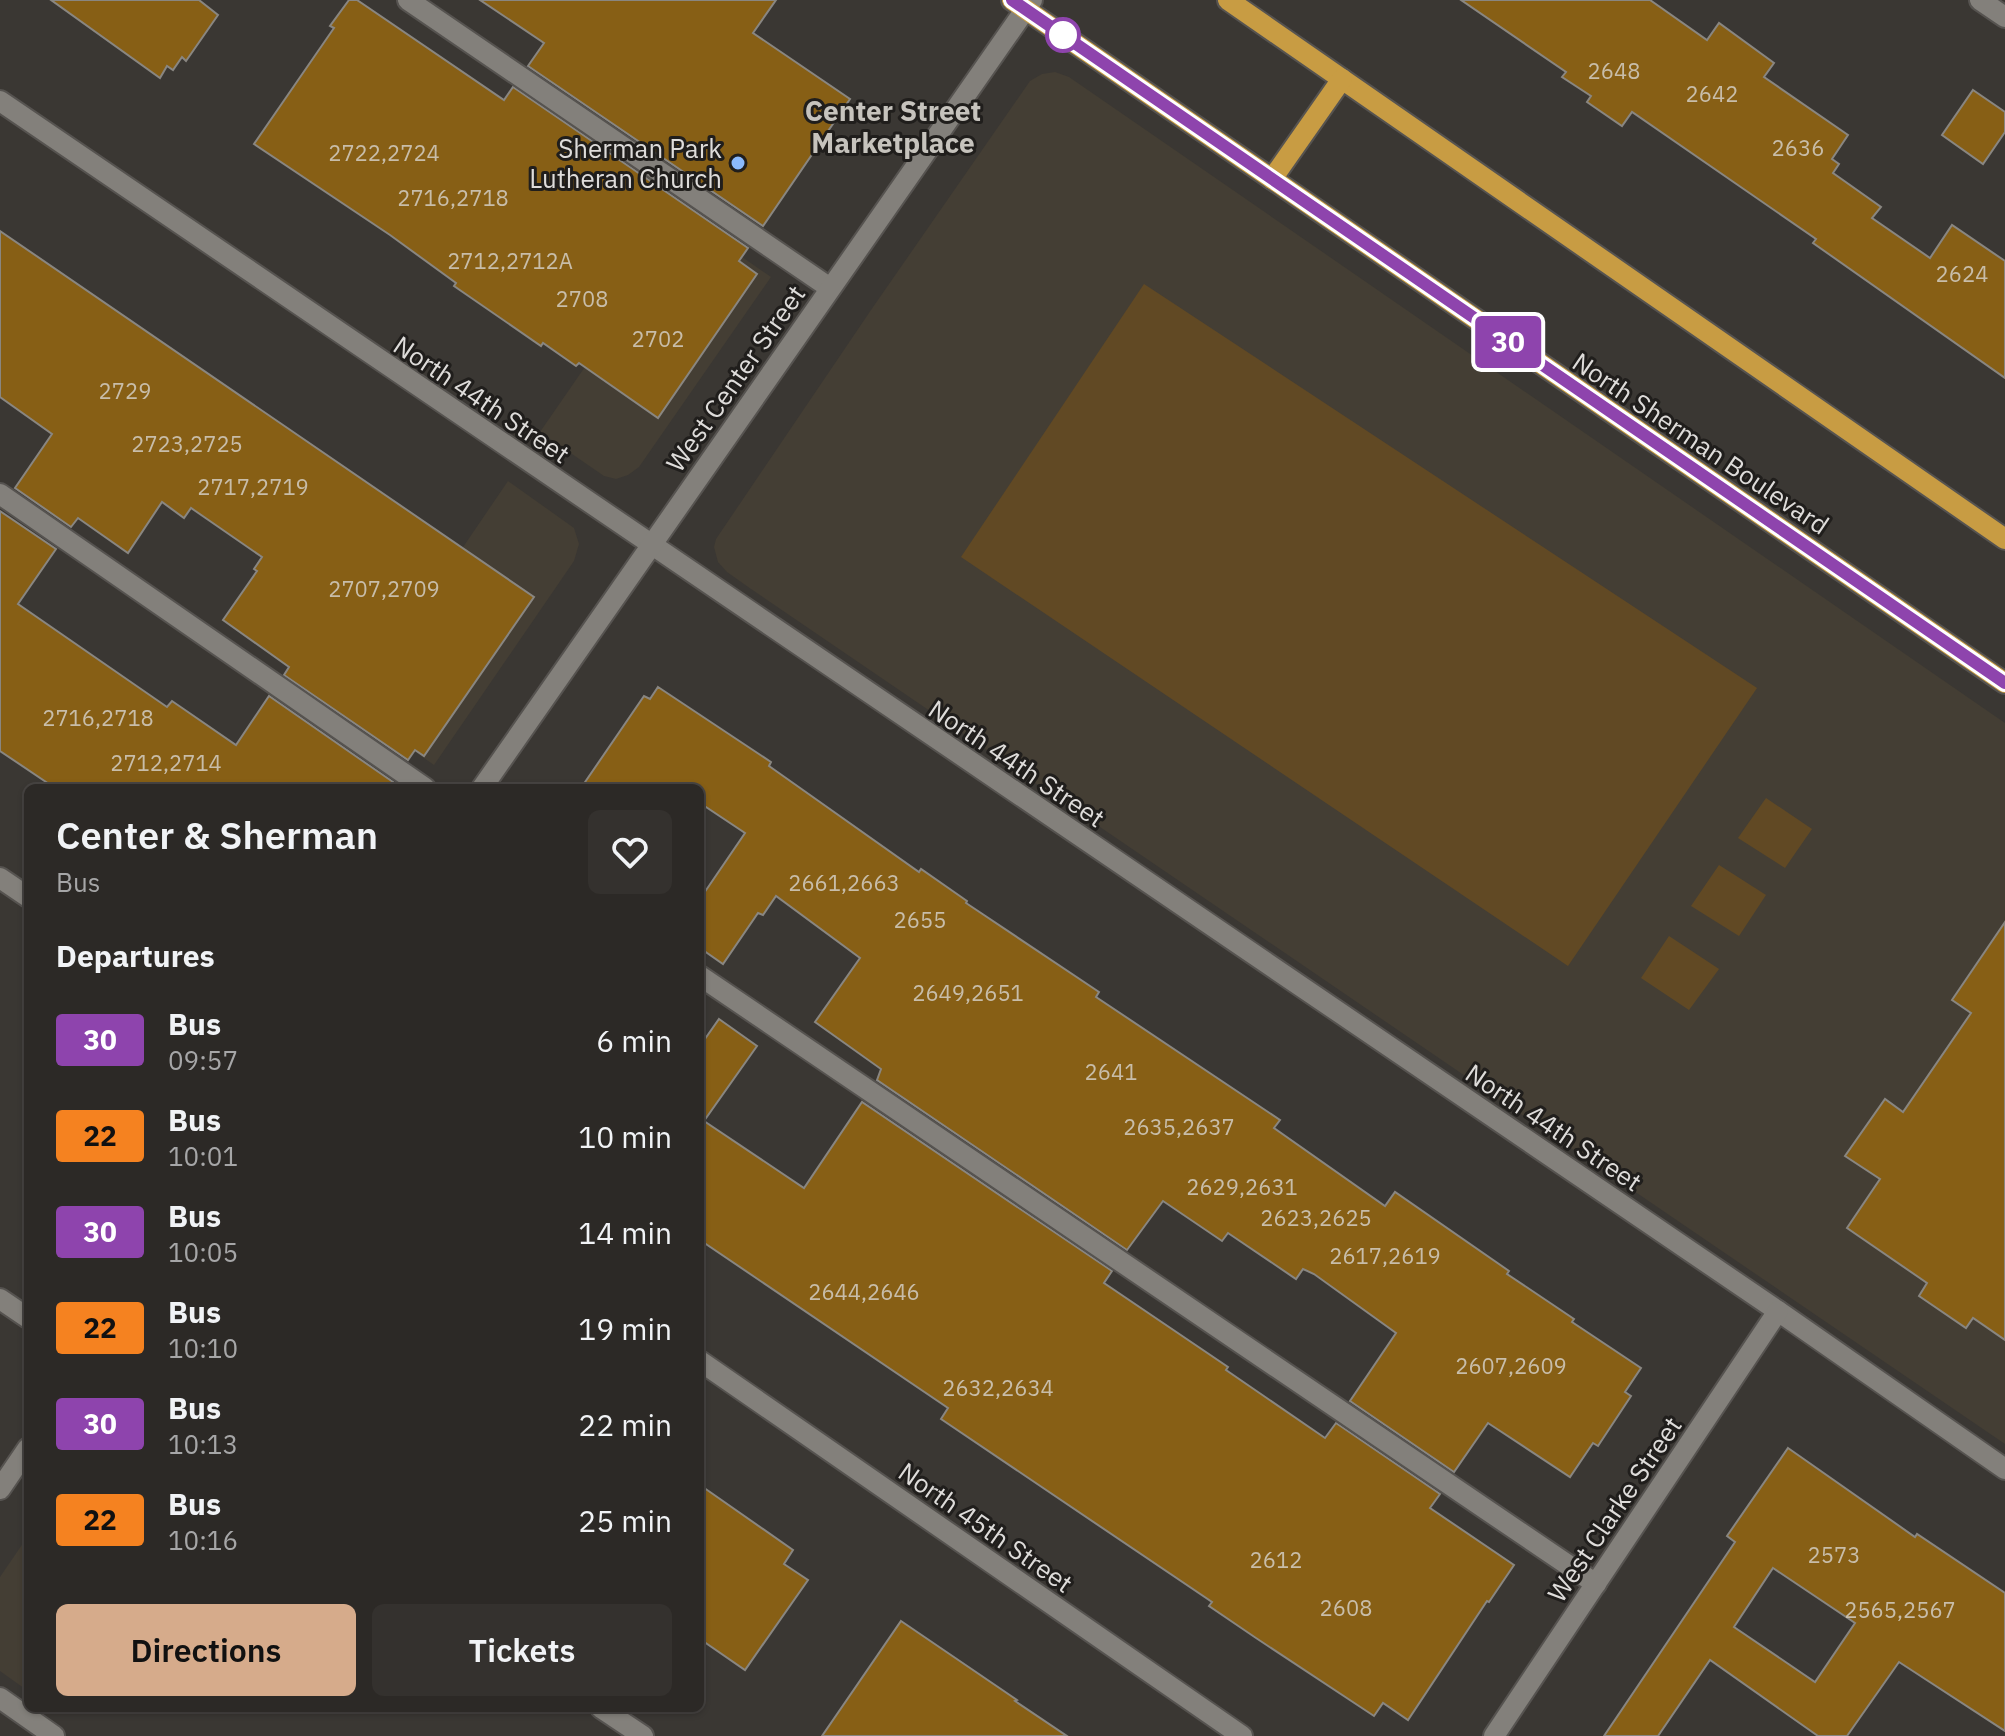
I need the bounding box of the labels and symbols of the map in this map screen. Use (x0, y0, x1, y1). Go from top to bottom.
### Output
unlabelled marker (1046, 18, 1080, 52)
house number: 2648 (1588, 56, 1640, 85)
house number: 2642 (1686, 79, 1738, 108)
district label: Center Street Marketplace (805, 92, 981, 161)
place label: Sherman Park Lutheran Church (529, 131, 722, 195)
house number: 2636 (1772, 133, 1824, 162)
house number: 2722,2724 (328, 138, 440, 167)
marker: Sherman Park Lutheran Church (729, 154, 747, 172)
house number: 2716,2718 (397, 183, 509, 212)
house number: 2712,2712A (447, 246, 573, 275)
house number: 2624 (1936, 259, 1988, 288)
street label: West Center Street (658, 278, 812, 478)
house number: 2708 (556, 284, 608, 313)
line badge: 30 (1472, 316, 1544, 368)
house number: 2702 (632, 324, 684, 353)
street label: North 44th Street (387, 328, 577, 470)
street label: North Sherman Boulevard (1566, 344, 1836, 542)
house number: 2729 (99, 376, 151, 405)
house number: 2723,2725 (131, 429, 243, 458)
house number: 2717,2719 (197, 472, 309, 501)
house number: 2707,2709 (328, 574, 440, 603)
street label: North 44th Street (922, 692, 1112, 834)
house number: 2716,2718 (42, 703, 154, 732)
house number: 2712,2714 (110, 748, 222, 777)
house number: 2661,2663 (788, 868, 900, 897)
house number: 2655 (894, 905, 946, 934)
house number: 2649,2651 (912, 978, 1024, 1007)
street label: North 44th Street (1459, 1056, 1649, 1198)
house number: 2641 (1085, 1057, 1137, 1086)
house number: 2635,2637 (1123, 1112, 1235, 1141)
house number: 2629,2631 (1186, 1172, 1298, 1201)
house number: 2623,2625 (1260, 1203, 1372, 1232)
house number: 2617,2619 (1329, 1241, 1441, 1270)
house number: 2644,2646 (808, 1277, 920, 1306)
house number: 2607,2609 (1455, 1351, 1567, 1380)
house number: 2632,2634 (942, 1373, 1054, 1402)
street label: West Clarke Street (1539, 1410, 1689, 1608)
street label: North 45th Street (892, 1454, 1080, 1600)
house number: 2573 (1808, 1540, 1860, 1569)
house number: 2612 (1250, 1545, 1302, 1574)
house number: 2608 (1320, 1593, 1372, 1622)
house number: 2565,2567 (1844, 1595, 1956, 1624)

